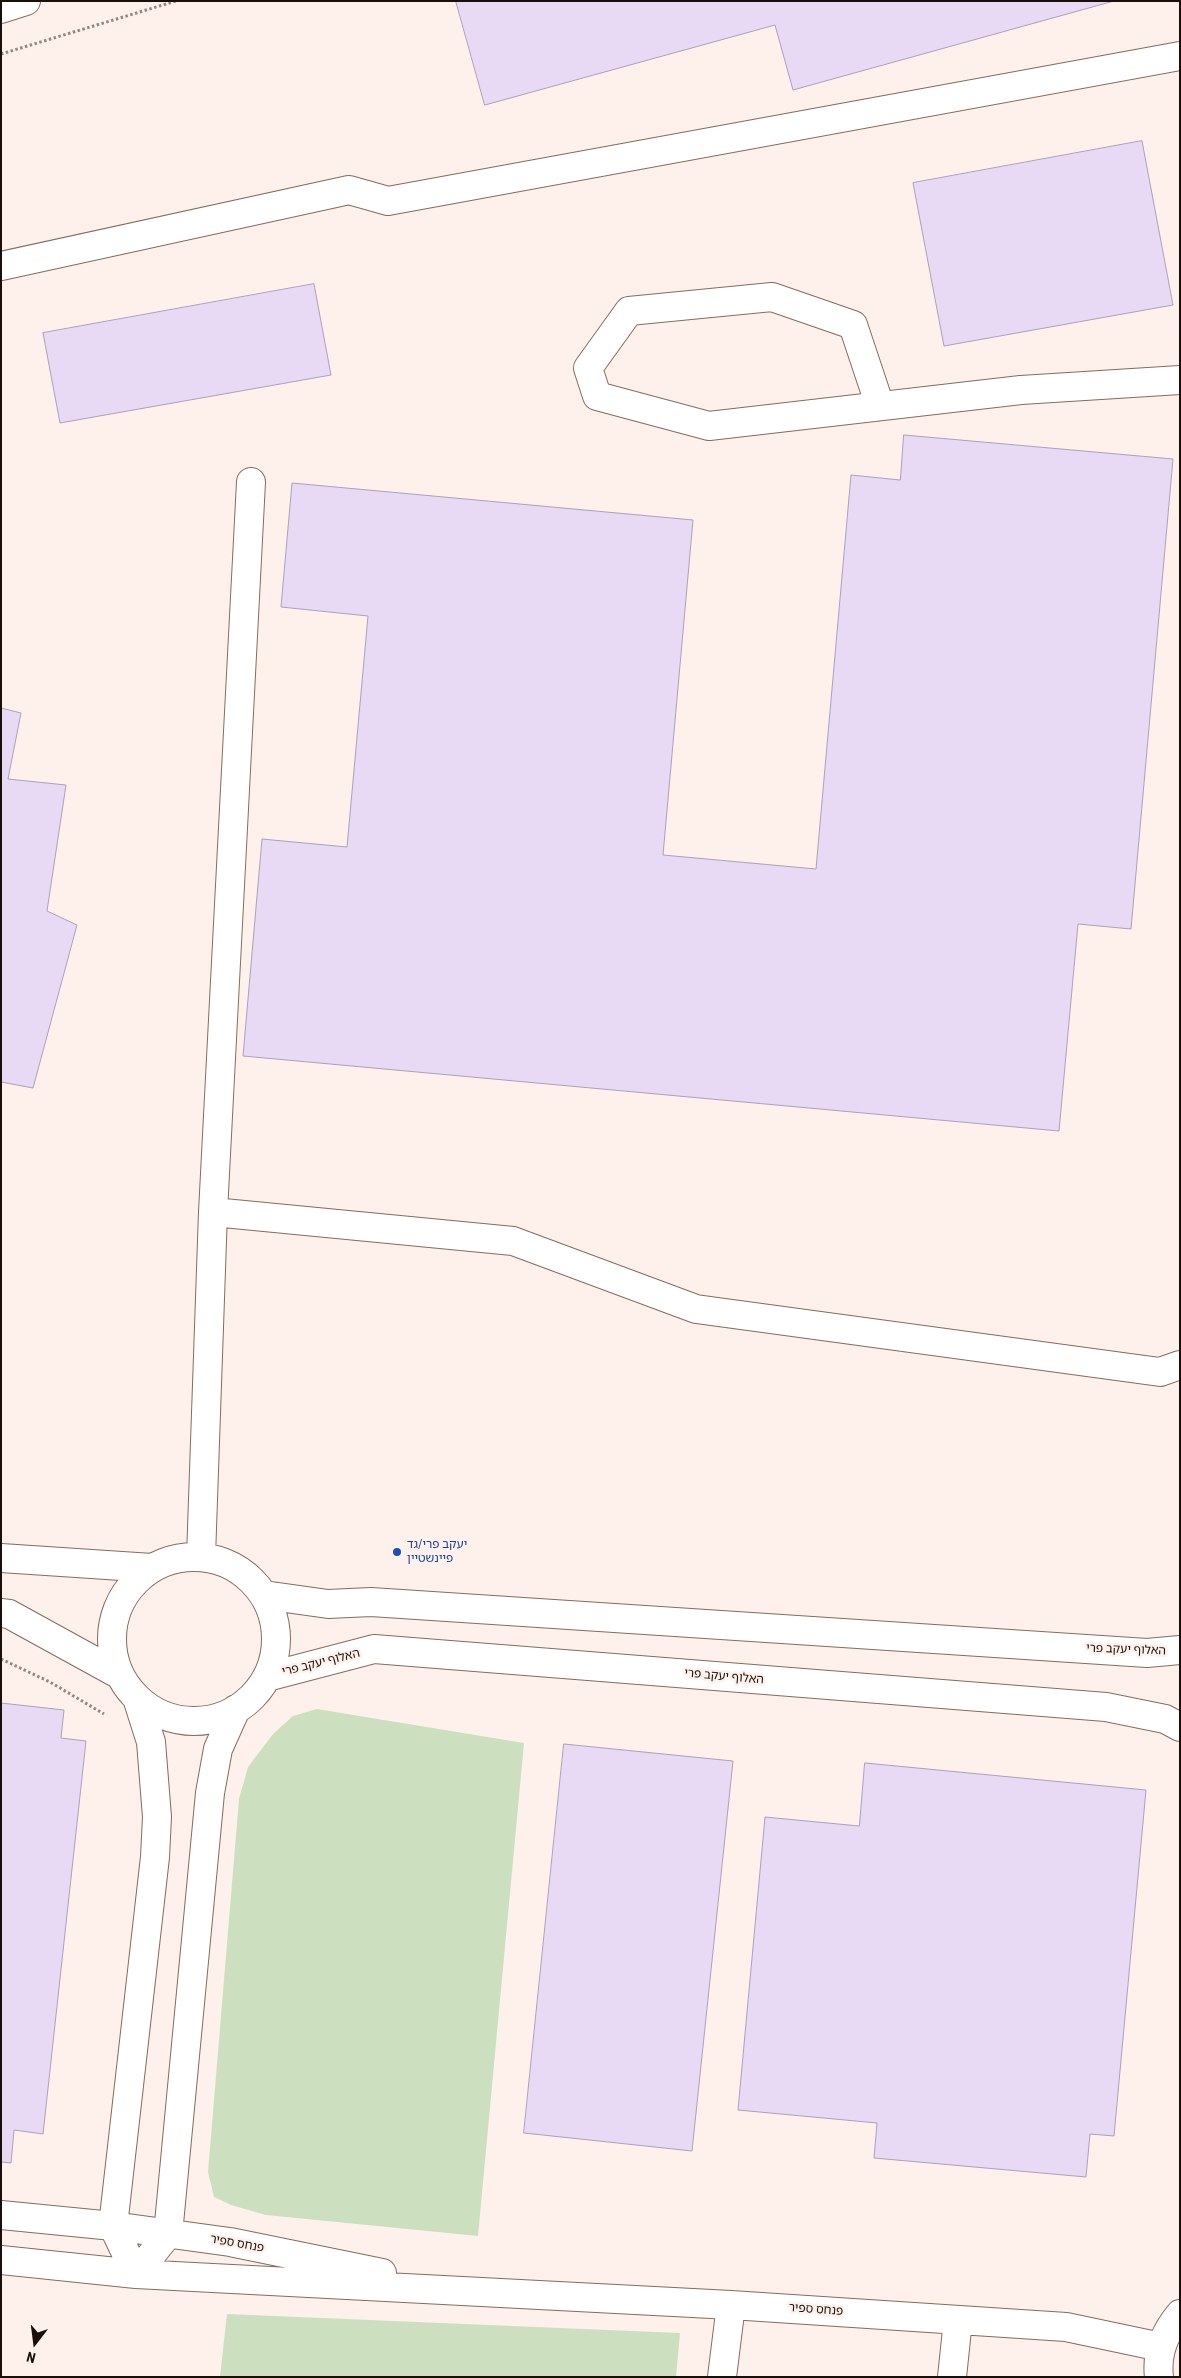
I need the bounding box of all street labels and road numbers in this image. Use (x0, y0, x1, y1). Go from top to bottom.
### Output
street label: האלוף יעקב פרי (1086, 1641, 1166, 1659)
street label: האלוף יעקב פרי (280, 1646, 362, 1680)
street label: האלוף יעקב פרי (684, 1666, 764, 1688)
street label: פנחס ספיר (209, 2232, 265, 2256)
street label: פנחס ספיר (788, 2301, 844, 2319)

